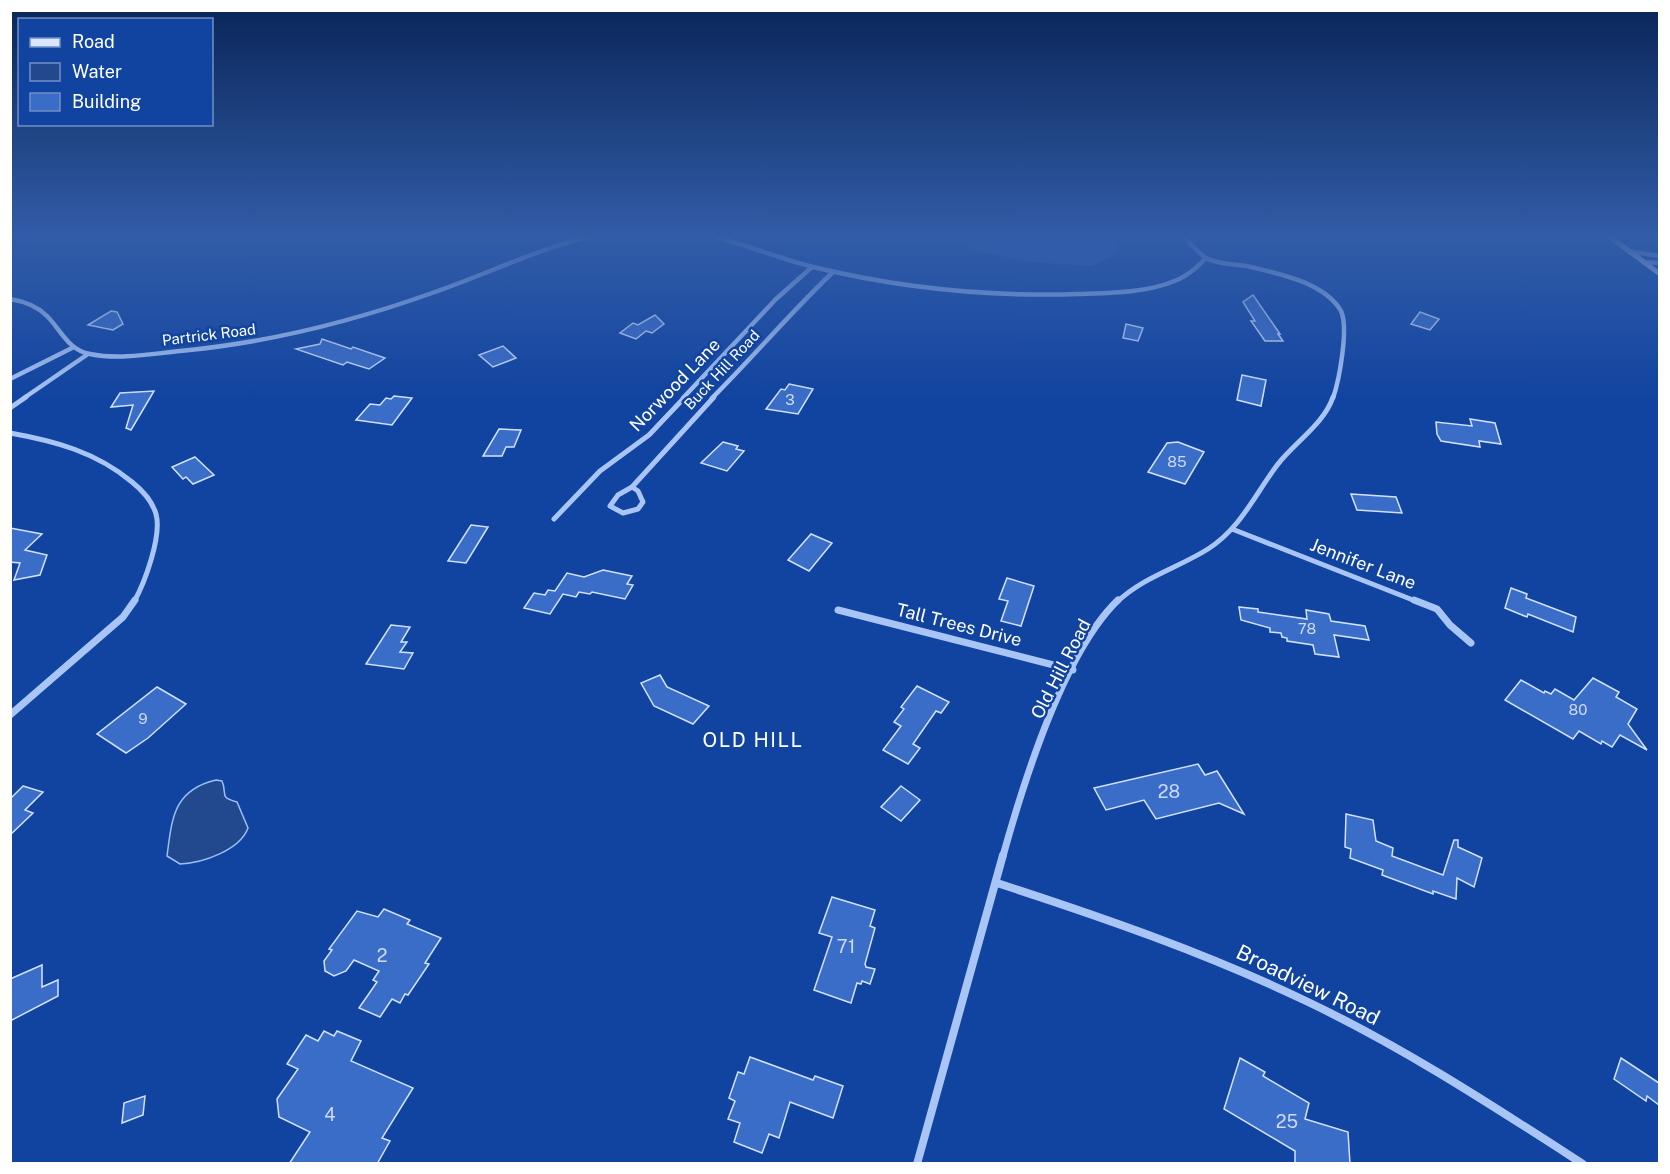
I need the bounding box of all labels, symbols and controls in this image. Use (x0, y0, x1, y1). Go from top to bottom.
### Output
legend (18, 18, 213, 126)
text: Road (72, 31, 115, 52)
text: Water (72, 61, 122, 82)
text: Building (72, 91, 141, 112)
street label: Partrick Road (161, 320, 257, 349)
street label: Buck Hill Road (681, 326, 763, 413)
street label: Norwood Lane (625, 334, 724, 435)
house number: 3 (785, 391, 795, 408)
house number: 85 (1167, 453, 1187, 470)
street label: Jennifer Lane (1307, 534, 1419, 593)
street label: Tall Trees Drive (894, 599, 1024, 650)
street label: Old Hill Road (1026, 615, 1095, 722)
house number: 78 (1298, 620, 1316, 637)
house number: 80 (1569, 701, 1587, 718)
house number: 9 (138, 710, 148, 727)
district label: OLD HILL (702, 728, 804, 752)
house number: 28 (1158, 781, 1180, 802)
house number: 71 (837, 936, 855, 957)
street label: Broadview Road (1232, 939, 1384, 1030)
house number: 2 (377, 945, 387, 966)
house number: 4 (324, 1104, 336, 1125)
house number: 25 (1276, 1111, 1298, 1132)

